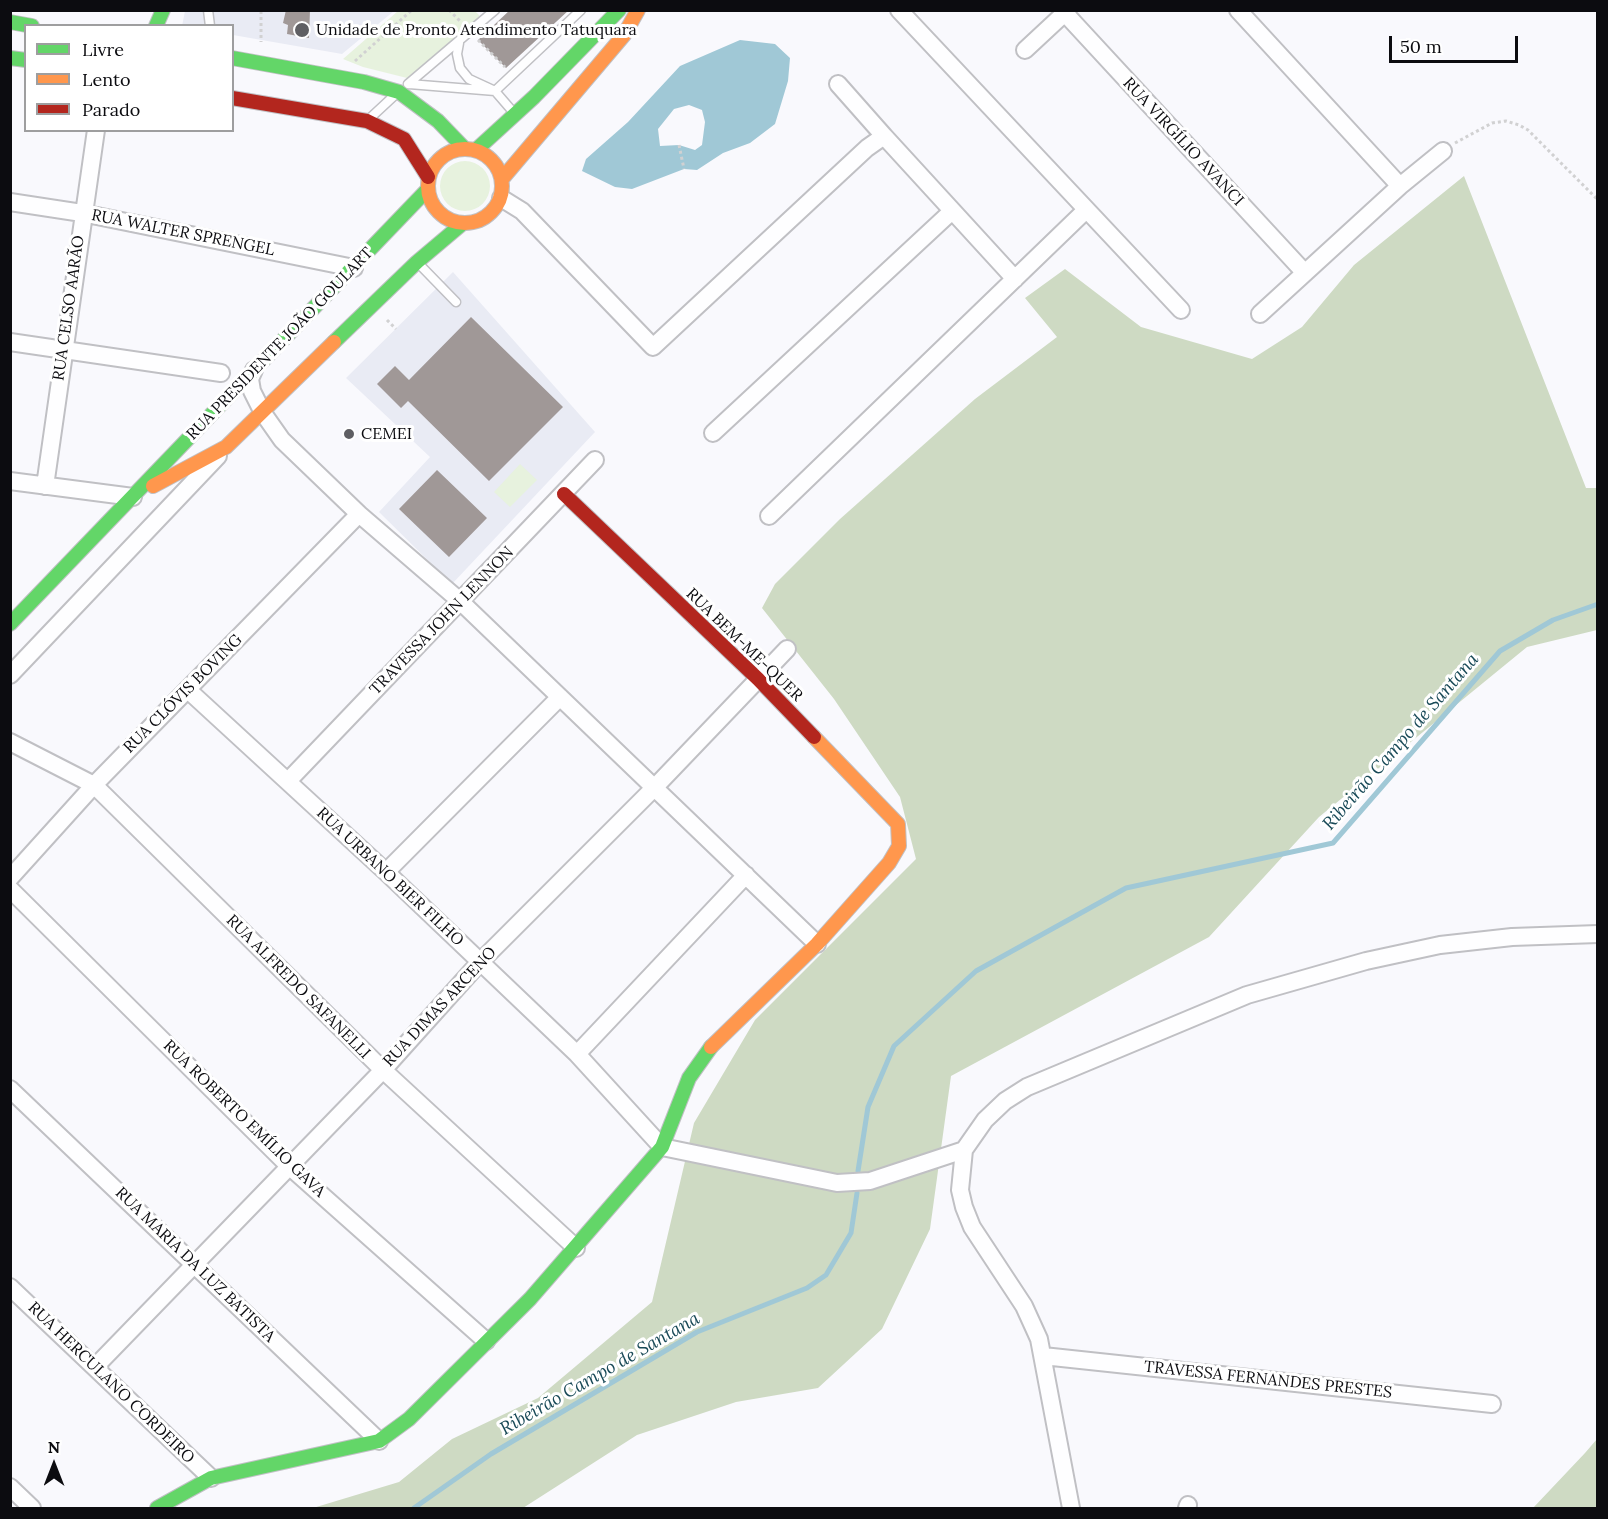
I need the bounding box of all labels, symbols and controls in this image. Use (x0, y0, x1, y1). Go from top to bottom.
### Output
place label: Unidade de Pronto Atendimento Tatuquara (316, 20, 637, 40)
marker: Unidade de Pronto Atendimento Tatuquara (293, 21, 311, 39)
legend (24, 24, 234, 132)
scale bar (1392, 24, 1521, 62)
text: 50 m (1400, 35, 1442, 58)
text: Livre (82, 38, 124, 61)
text: Lento (82, 68, 130, 91)
street label: RUA VIRGÍLIO AVANCI (1119, 74, 1247, 210)
text: Parado (82, 98, 140, 121)
street label: RUA WALTER SPRENGEL (90, 206, 276, 260)
street label: RUA CELSO AARÃO (49, 234, 89, 382)
street label: RUA PRESIDENTE JOÃO GOULART (183, 244, 377, 444)
place label: CEMEI (361, 424, 412, 444)
marker: CEMEI (342, 427, 356, 441)
street label: TRAVESSA JOHN LENNON (366, 543, 518, 699)
street label: RUA BEM-ME-QUER (682, 584, 806, 706)
street label: RUA CLÓVIS BOVING (120, 631, 246, 757)
water label: Ribeirão Campo de Santana (1318, 649, 1484, 835)
street label: RUA URBANO BIER FILHO (312, 804, 468, 950)
street label: RUA ALFREDO SAFANELLI (222, 911, 374, 1063)
street label: RUA DIMAS ARCENO (379, 943, 501, 1071)
street label: RUA ROBERTO EMÍLIO GAVA (159, 1036, 329, 1202)
street label: RUA MARIA DA LUZ BATISTA (111, 1183, 279, 1347)
street label: RUA HERCULANO CORDEIRO (24, 1298, 198, 1468)
water label: Ribeirão Campo de Santana (496, 1308, 704, 1440)
street label: TRAVESSA FERNANDES PRESTES (1143, 1357, 1393, 1403)
north arrow (24, 1435, 84, 1495)

